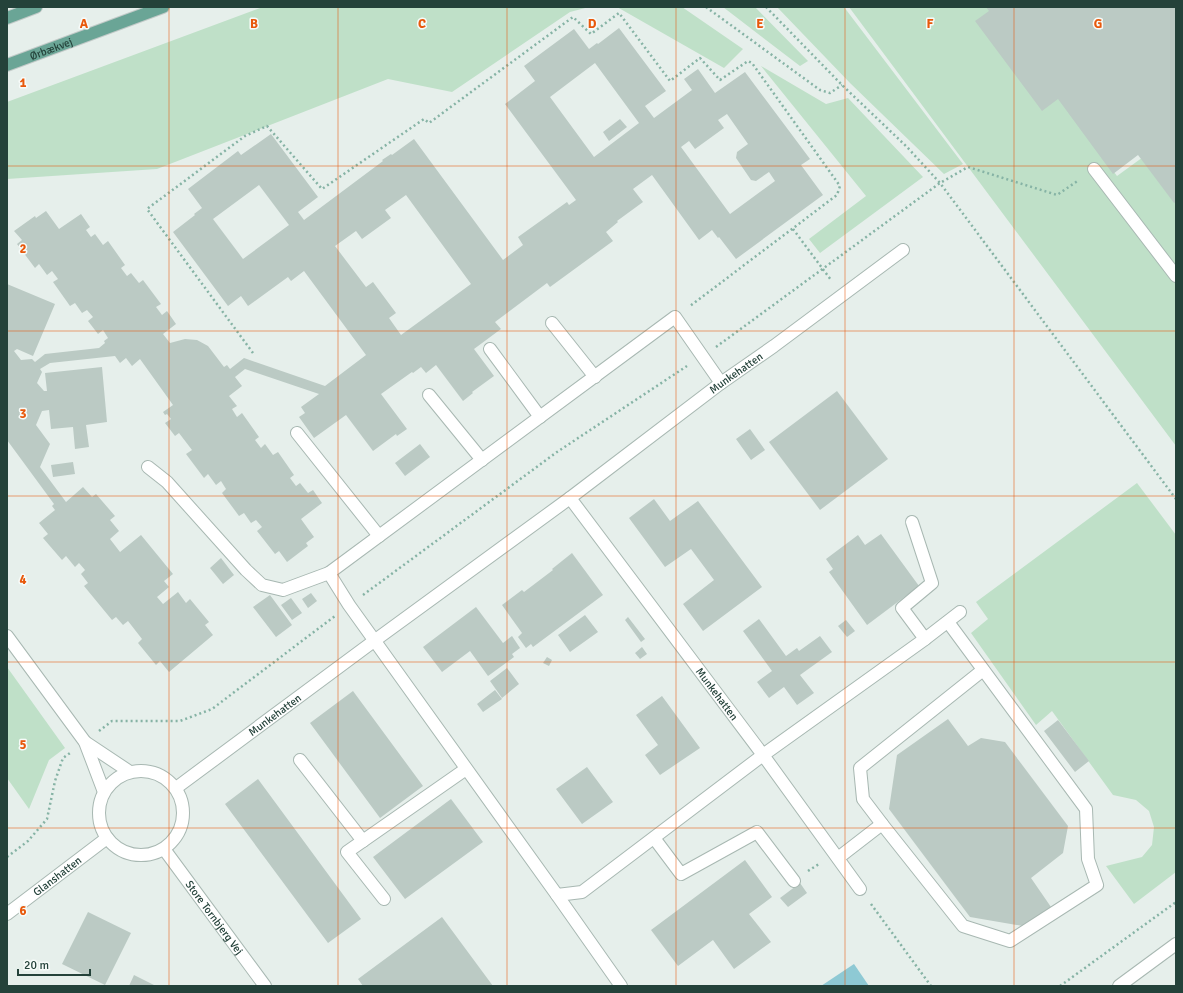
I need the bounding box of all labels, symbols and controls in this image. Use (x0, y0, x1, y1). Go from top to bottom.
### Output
text: A (80, 16, 89, 32)
text: B (250, 16, 258, 32)
text: C (418, 16, 426, 32)
text: D (588, 16, 597, 32)
text: E (756, 16, 764, 32)
text: F (927, 16, 934, 32)
text: G (1094, 16, 1102, 32)
street label: Ørbækvej (28, 35, 74, 63)
text: 1 (19, 75, 27, 91)
text: 2 (19, 241, 27, 257)
street label: Munkehatten (707, 350, 765, 397)
text: 3 (19, 406, 27, 422)
text: 4 (19, 572, 27, 588)
street label: Munkehatten (693, 665, 741, 723)
street label: Munkehatten (246, 691, 304, 739)
text: 5 (19, 737, 27, 753)
street label: Glanshatten (31, 854, 84, 899)
street label: Store Tornbjerg Vej (183, 878, 246, 957)
text: 6 (19, 903, 27, 919)
scale bar (18, 951, 90, 977)
text: 20 m (24, 958, 49, 973)

